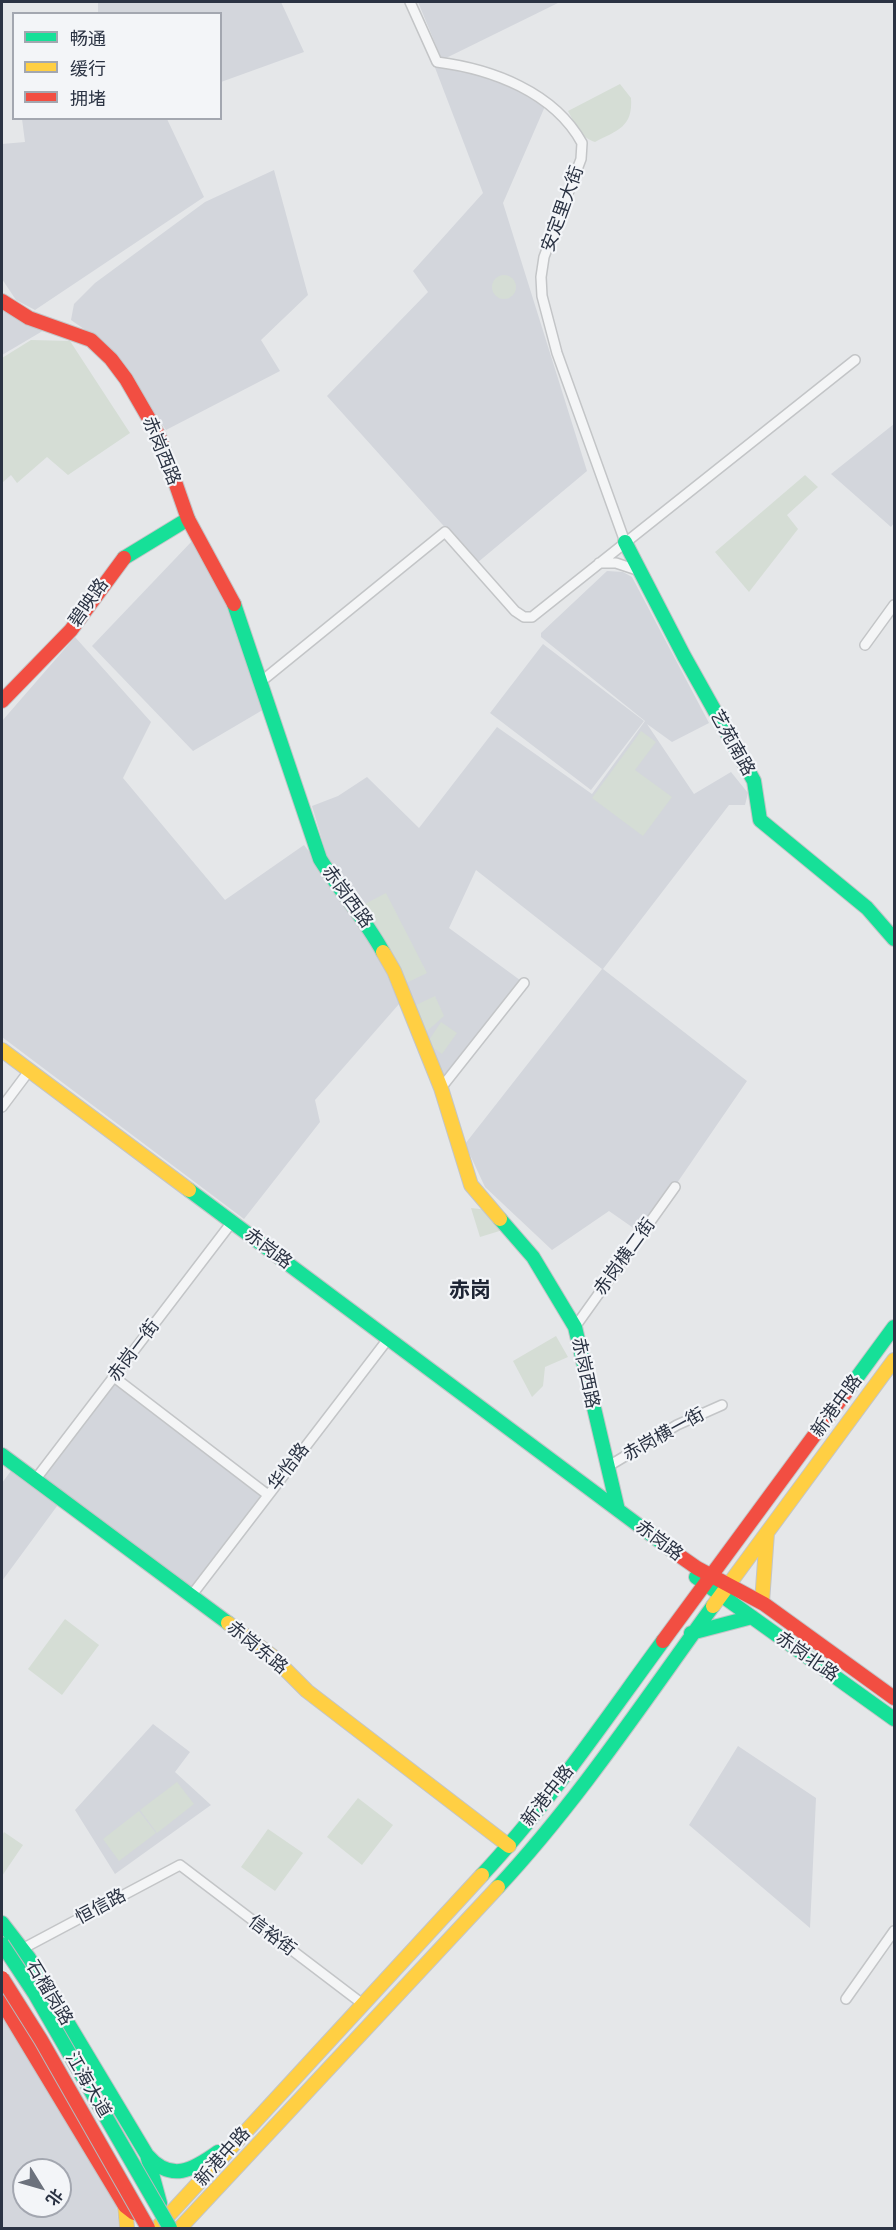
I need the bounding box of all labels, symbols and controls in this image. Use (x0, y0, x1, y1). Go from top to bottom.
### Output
legend (12, 12, 222, 120)
text: 畅通 (70, 26, 106, 50)
text: 缓行 (70, 56, 106, 80)
text: 拥堵 (70, 86, 106, 110)
street label: 安定里大街 (537, 163, 589, 255)
street label: 赤岗西路 (138, 414, 184, 488)
street label: 碧映路 (65, 575, 113, 631)
street label: 艺苑南路 (705, 706, 759, 780)
street label: 赤岗西路 (317, 862, 377, 932)
street label: 赤岗横二街 (590, 1214, 660, 1300)
street label: 赤岗路 (240, 1224, 296, 1274)
district label: 赤岗 (449, 1278, 491, 1304)
street label: 赤岗一街 (104, 1316, 164, 1386)
street label: 赤岗西路 (567, 1336, 603, 1410)
street label: 新港中路 (807, 1371, 867, 1441)
street label: 赤岗横一街 (619, 1404, 709, 1466)
street label: 华怡路 (264, 1439, 314, 1495)
street label: 赤岗路 (631, 1516, 687, 1566)
street label: 赤岗东路 (222, 1617, 292, 1679)
street label: 赤岗北路 (771, 1628, 843, 1686)
street label: 新港中路 (517, 1761, 579, 1831)
street label: 恒信路 (72, 1885, 130, 1929)
street label: 信裕街 (244, 1911, 300, 1961)
street label: 石榴岗路 (21, 1957, 77, 2029)
street label: 江海大道 (61, 2048, 115, 2122)
street label: 新港中路 (191, 2123, 255, 2191)
north arrow (12, 2158, 72, 2218)
text: 北 (41, 2185, 68, 2211)

